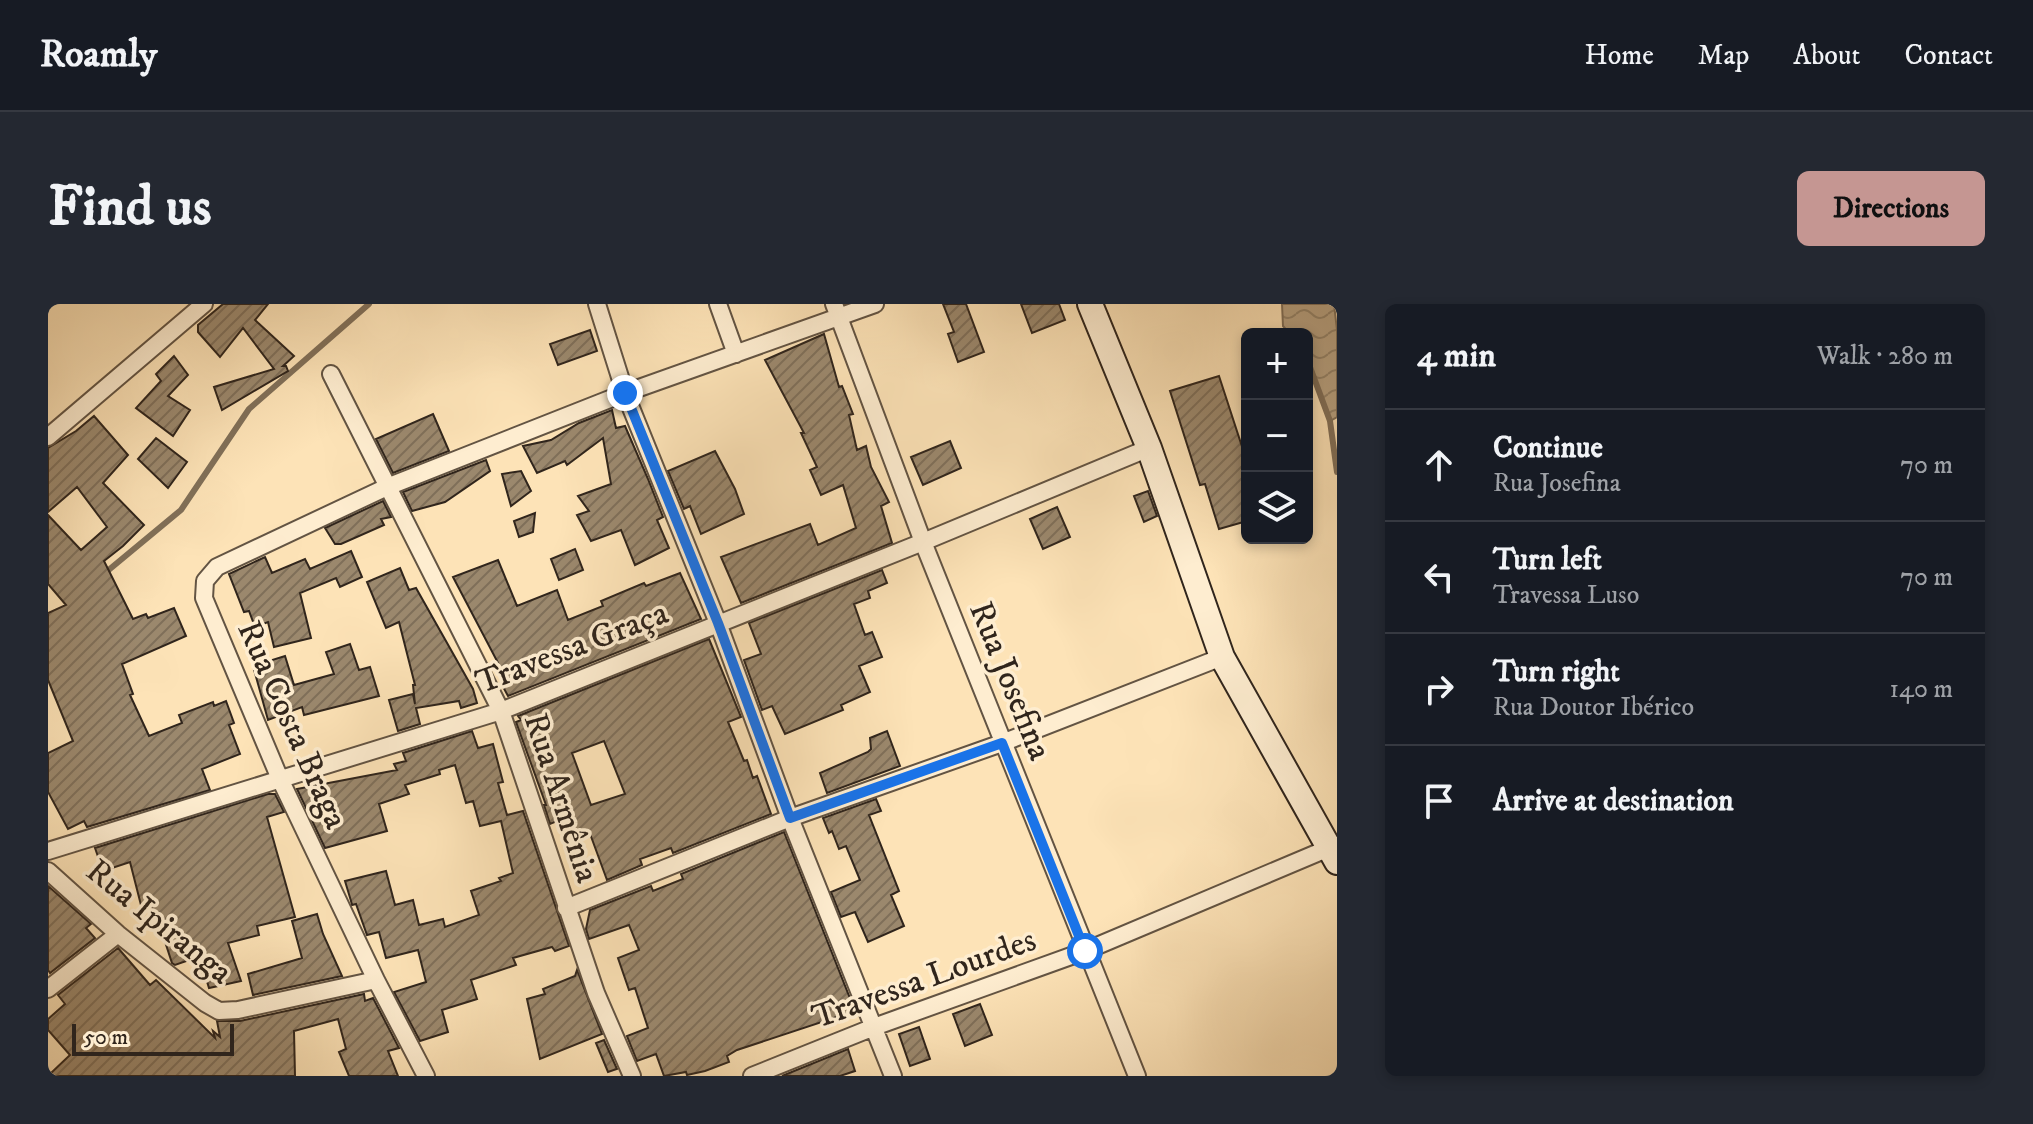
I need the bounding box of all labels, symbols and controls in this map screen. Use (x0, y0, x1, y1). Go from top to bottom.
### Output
text: Roamly (40, 31, 157, 79)
text: Home (1585, 38, 1654, 73)
text: Map (1698, 38, 1749, 73)
text: About (1793, 38, 1860, 73)
text: Contact (1904, 38, 1993, 73)
button: Directions (1797, 171, 1985, 246)
text: Find us (48, 173, 212, 243)
map controls (1241, 328, 1313, 544)
button: + (1241, 328, 1313, 400)
text: 4 min (1417, 335, 1496, 377)
text: Walk · 280 m (1817, 340, 1953, 373)
route end (607, 375, 643, 411)
button: − (1241, 400, 1313, 472)
text: Continue (1493, 430, 1603, 467)
icon: ahead (1417, 443, 1461, 487)
text: 70 m (1900, 449, 1953, 482)
text: Rua Josefina (1493, 467, 1621, 500)
button: layers (1241, 472, 1313, 544)
text: Turn left (1493, 542, 1602, 579)
icon: left (1417, 555, 1461, 599)
text: 70 m (1900, 561, 1953, 594)
text: Travessa Luso (1493, 579, 1639, 612)
street label: Travessa Graça (470, 592, 675, 704)
street label: Rua Josefina (959, 596, 1061, 767)
street label: Rua Costa Braga (227, 614, 357, 836)
text: Turn right (1493, 654, 1620, 691)
icon: right (1417, 667, 1461, 711)
text: 140 m (1889, 673, 1953, 706)
text: Rua Doutor Ibérico (1493, 691, 1694, 724)
street label: Rua Armênia (514, 708, 608, 888)
icon: arrive (1417, 779, 1461, 823)
text: Arrive at destination (1493, 783, 1734, 820)
street label: Rua Ipiranga (77, 850, 241, 994)
street label: Travessa Lourdes (806, 919, 1042, 1039)
route start (1067, 933, 1103, 969)
scale bar (72, 1020, 234, 1056)
text: 50 m (84, 1024, 128, 1051)

